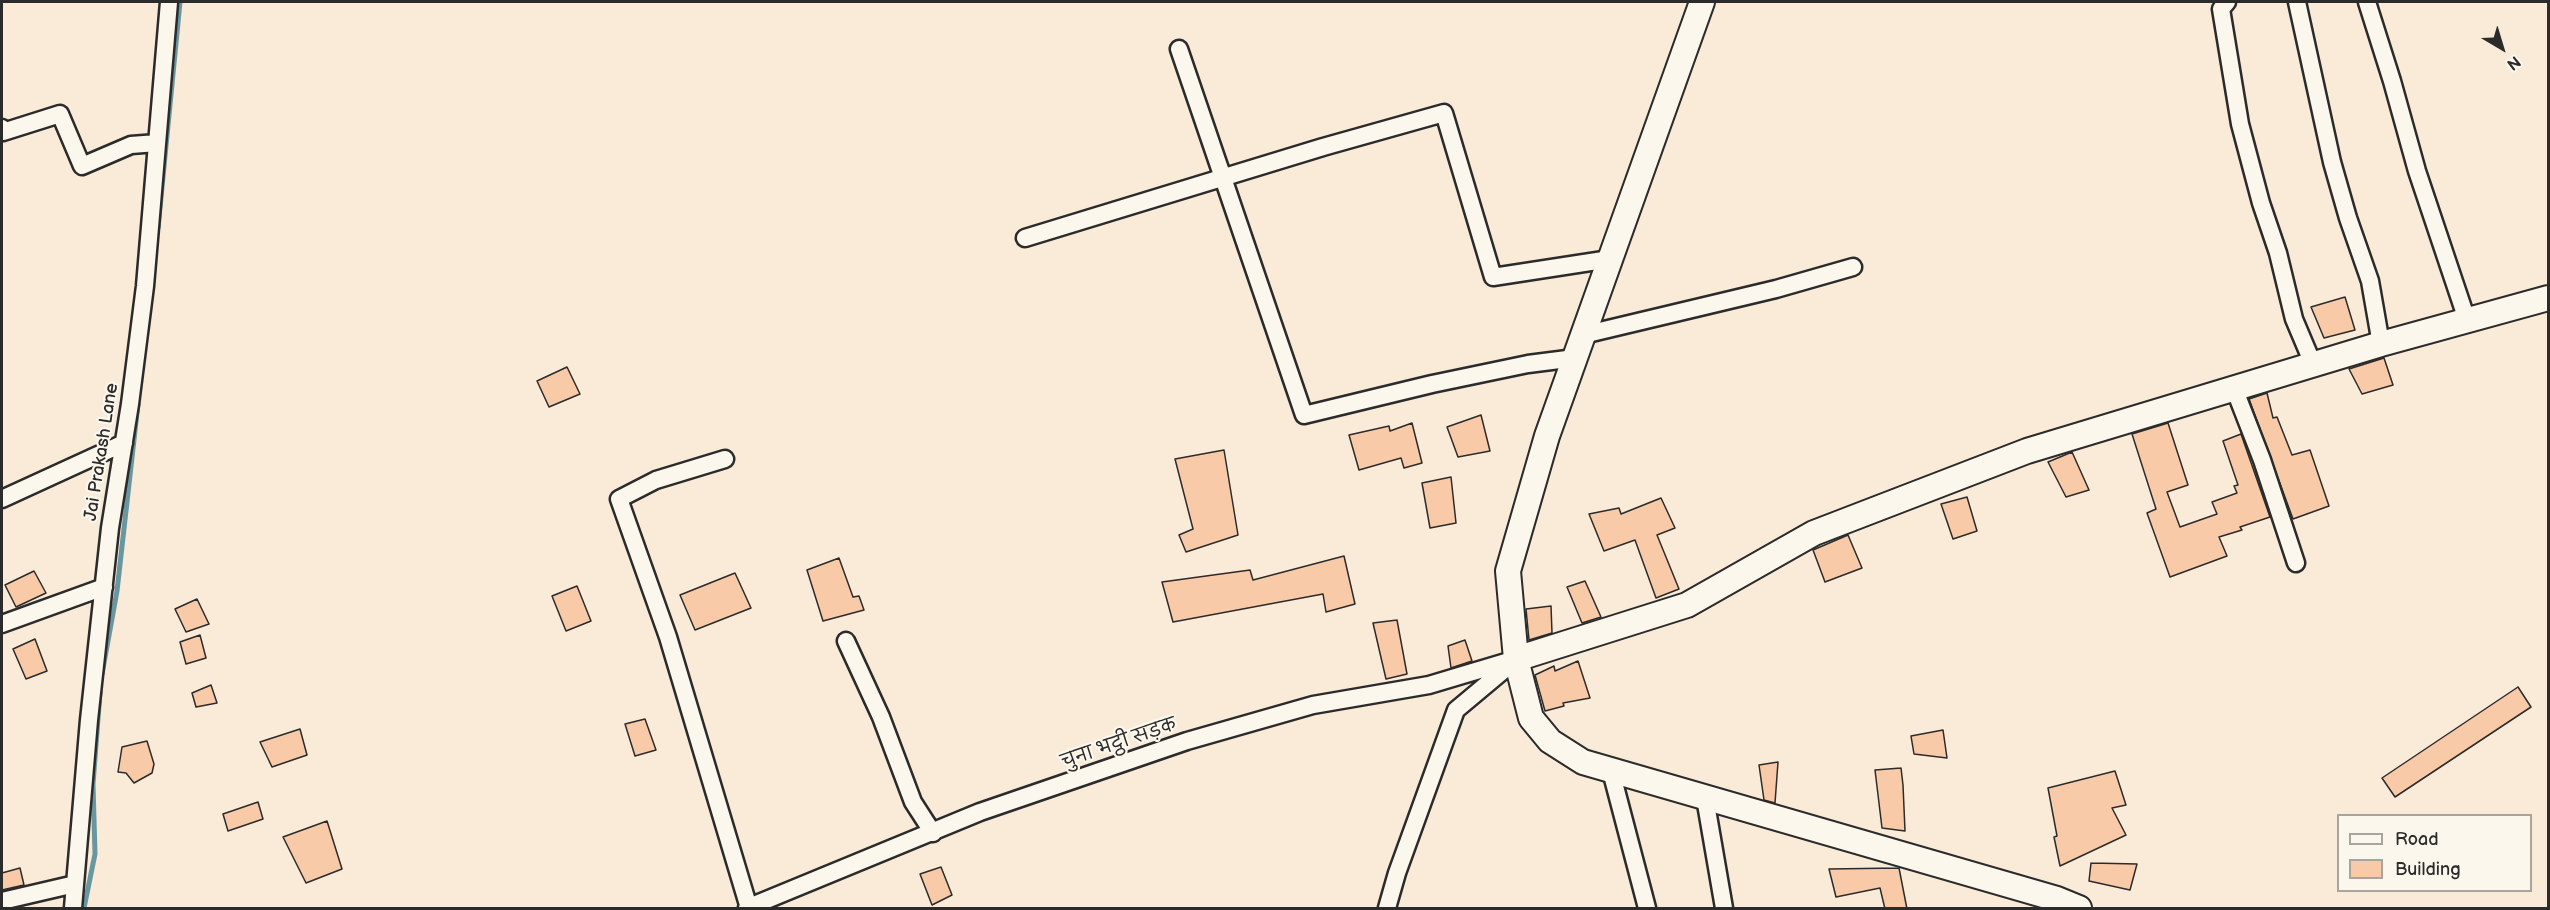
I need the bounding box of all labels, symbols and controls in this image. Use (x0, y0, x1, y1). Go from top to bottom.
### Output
north arrow (2472, 18, 2532, 78)
text: N (2503, 51, 2524, 74)
street label: Jai Prakash Lane (80, 382, 124, 522)
street label: चुना भट्ठी सड़क (1059, 714, 1179, 774)
legend (2337, 814, 2532, 892)
text: Road (2395, 829, 2439, 850)
text: Building (2395, 859, 2461, 880)

